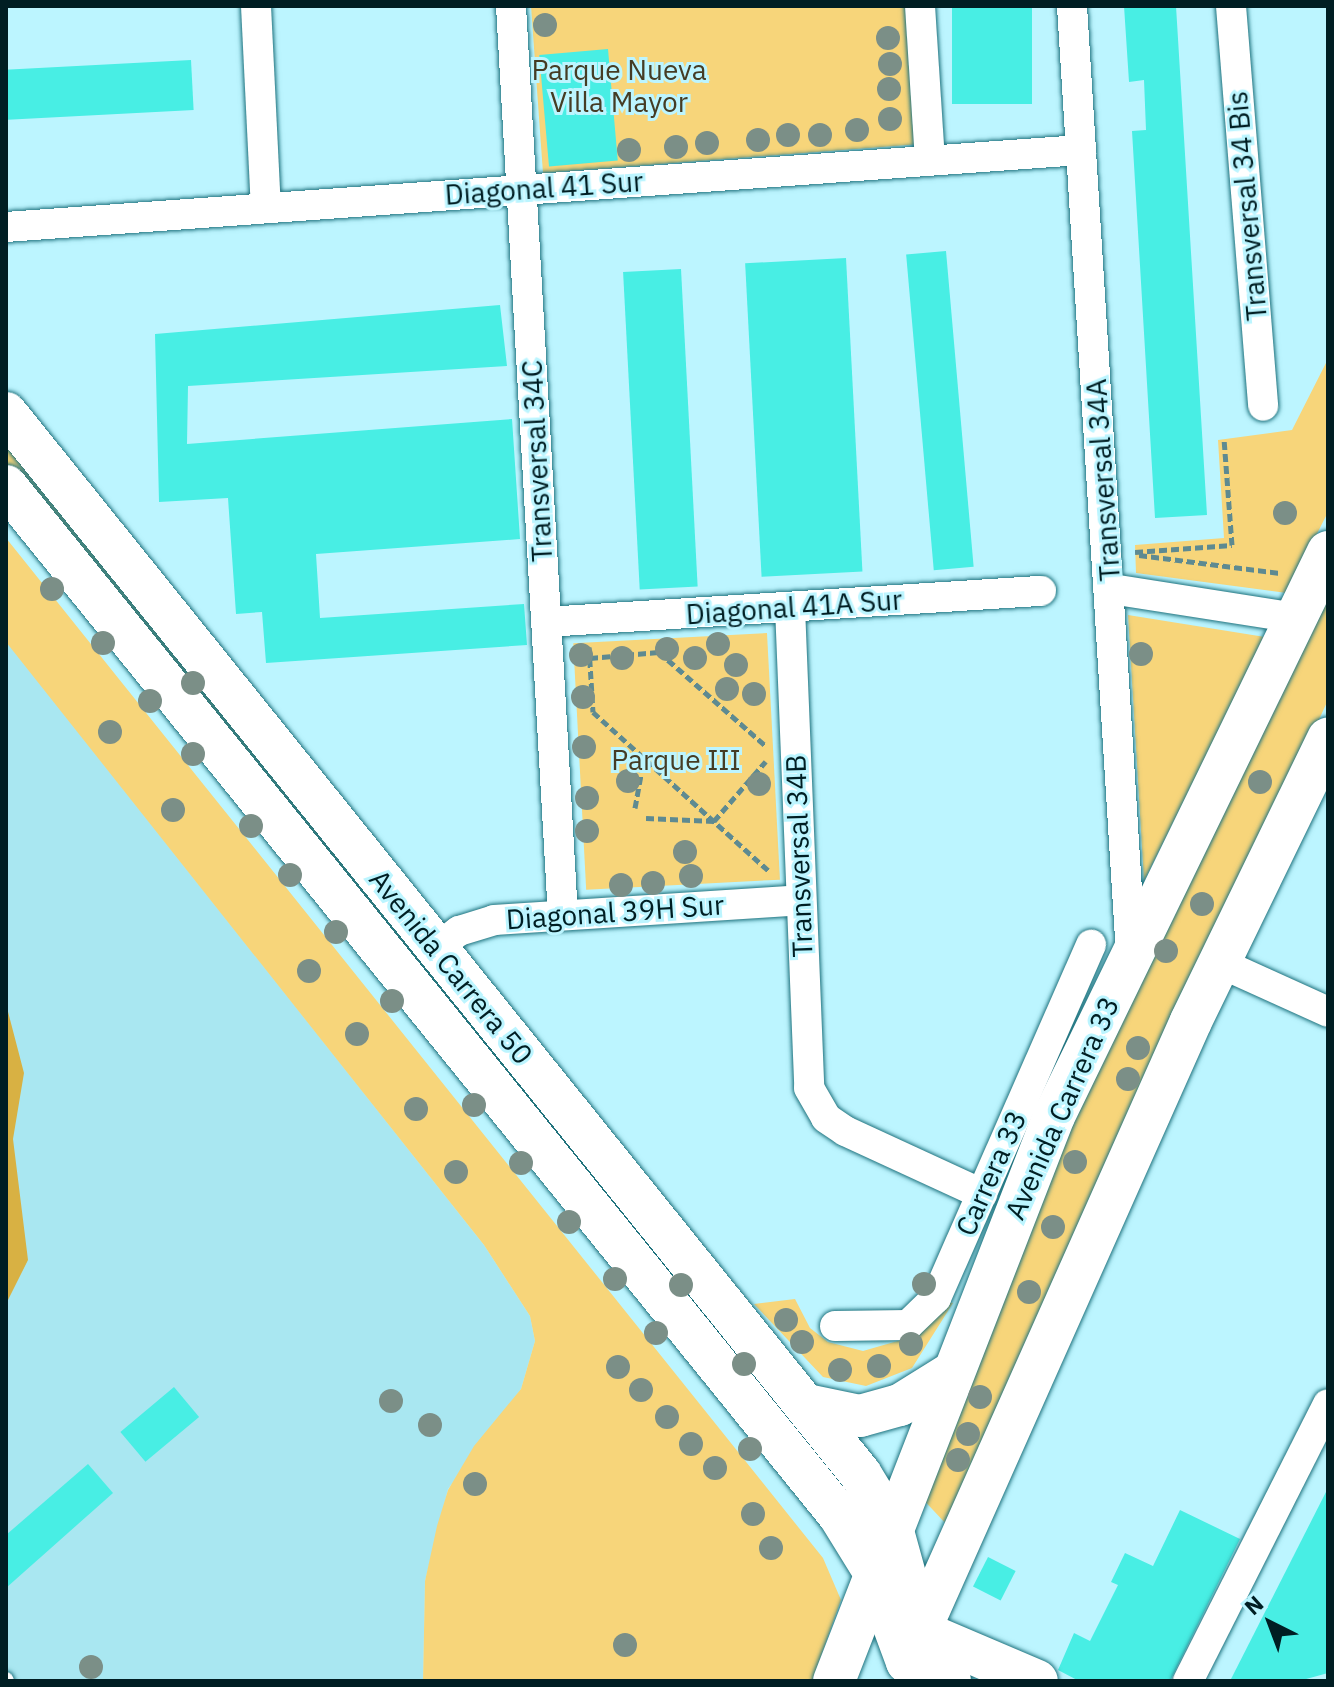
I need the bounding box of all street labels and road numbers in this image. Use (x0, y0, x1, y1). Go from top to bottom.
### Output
street label: Transversal 34 Bis (1220, 90, 1274, 322)
street label: Diagonal 41 Sur (444, 164, 644, 212)
street label: Transversal 34C (515, 359, 559, 563)
street label: Transversal 34A (1079, 378, 1127, 582)
street label: Diagonal 41A Sur (685, 583, 903, 631)
street label: Transversal 34B (779, 754, 819, 958)
street label: Avenida Carrera 50 (362, 863, 540, 1071)
street label: Diagonal 39H Sur (505, 888, 725, 936)
street label: Avenida Carrera 33 (998, 991, 1126, 1225)
street label: Carrera 33 (949, 1105, 1033, 1241)

